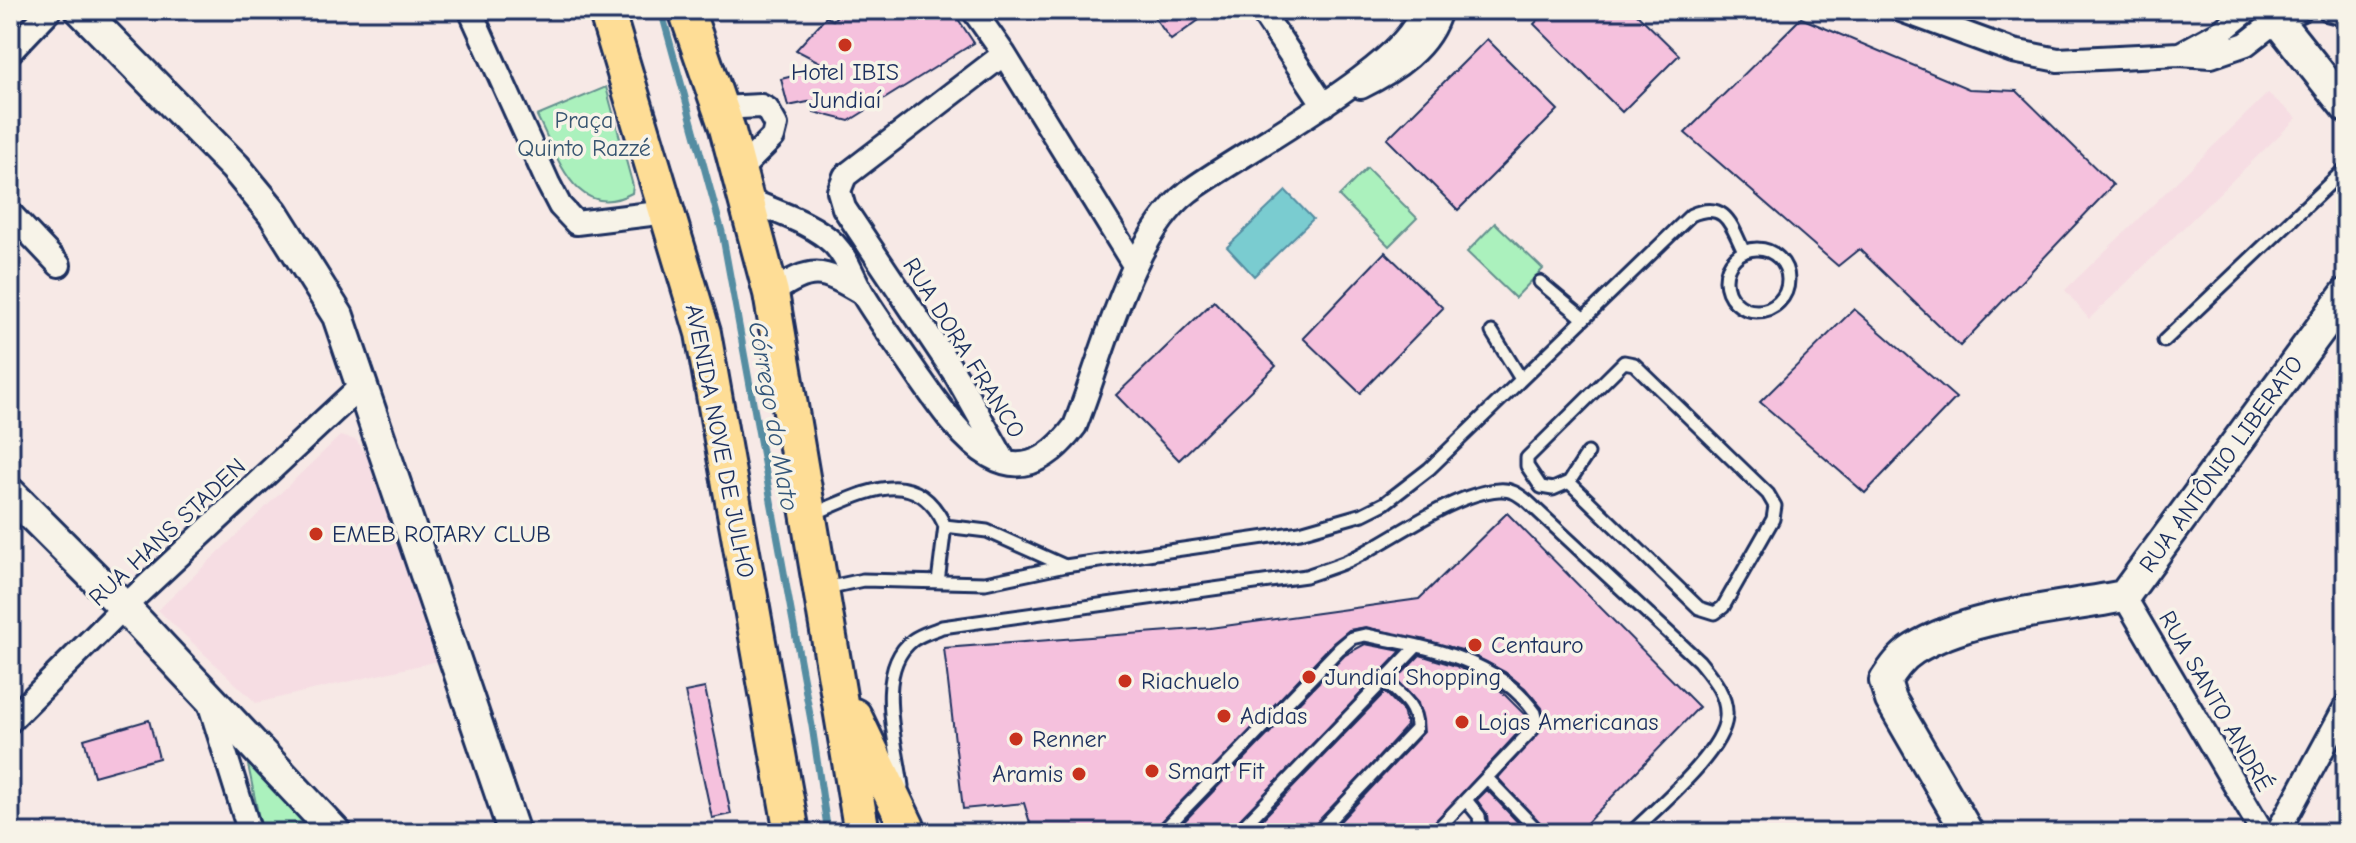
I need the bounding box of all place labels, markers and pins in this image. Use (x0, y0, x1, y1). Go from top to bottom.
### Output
marker: Hotel IBIS Jundiaí (836, 36, 854, 54)
place label: Hotel IBIS Jundiaí (791, 58, 899, 114)
place label: EMEB ROTARY CLUB (332, 520, 551, 548)
marker: EMEB ROTARY CLUB (307, 525, 325, 543)
place label: Centauro (1491, 631, 1584, 659)
marker: Centauro (1466, 636, 1484, 654)
place label: Jundiaí Shopping (1325, 663, 1501, 691)
place label: Riachuelo (1141, 667, 1240, 695)
marker: Jundiaí Shopping (1300, 668, 1318, 686)
marker: Riachuelo (1116, 672, 1134, 690)
place label: Adidas (1240, 702, 1307, 730)
marker: Adidas (1215, 707, 1233, 725)
place label: Lojas Americanas (1478, 708, 1659, 736)
marker: Lojas Americanas (1453, 713, 1471, 731)
place label: Renner (1032, 725, 1107, 753)
marker: Renner (1007, 730, 1025, 748)
place label: Smart Fit (1168, 757, 1265, 785)
place label: Aramis (992, 760, 1063, 788)
marker: Smart Fit (1143, 762, 1161, 780)
marker: Aramis (1070, 765, 1088, 783)

